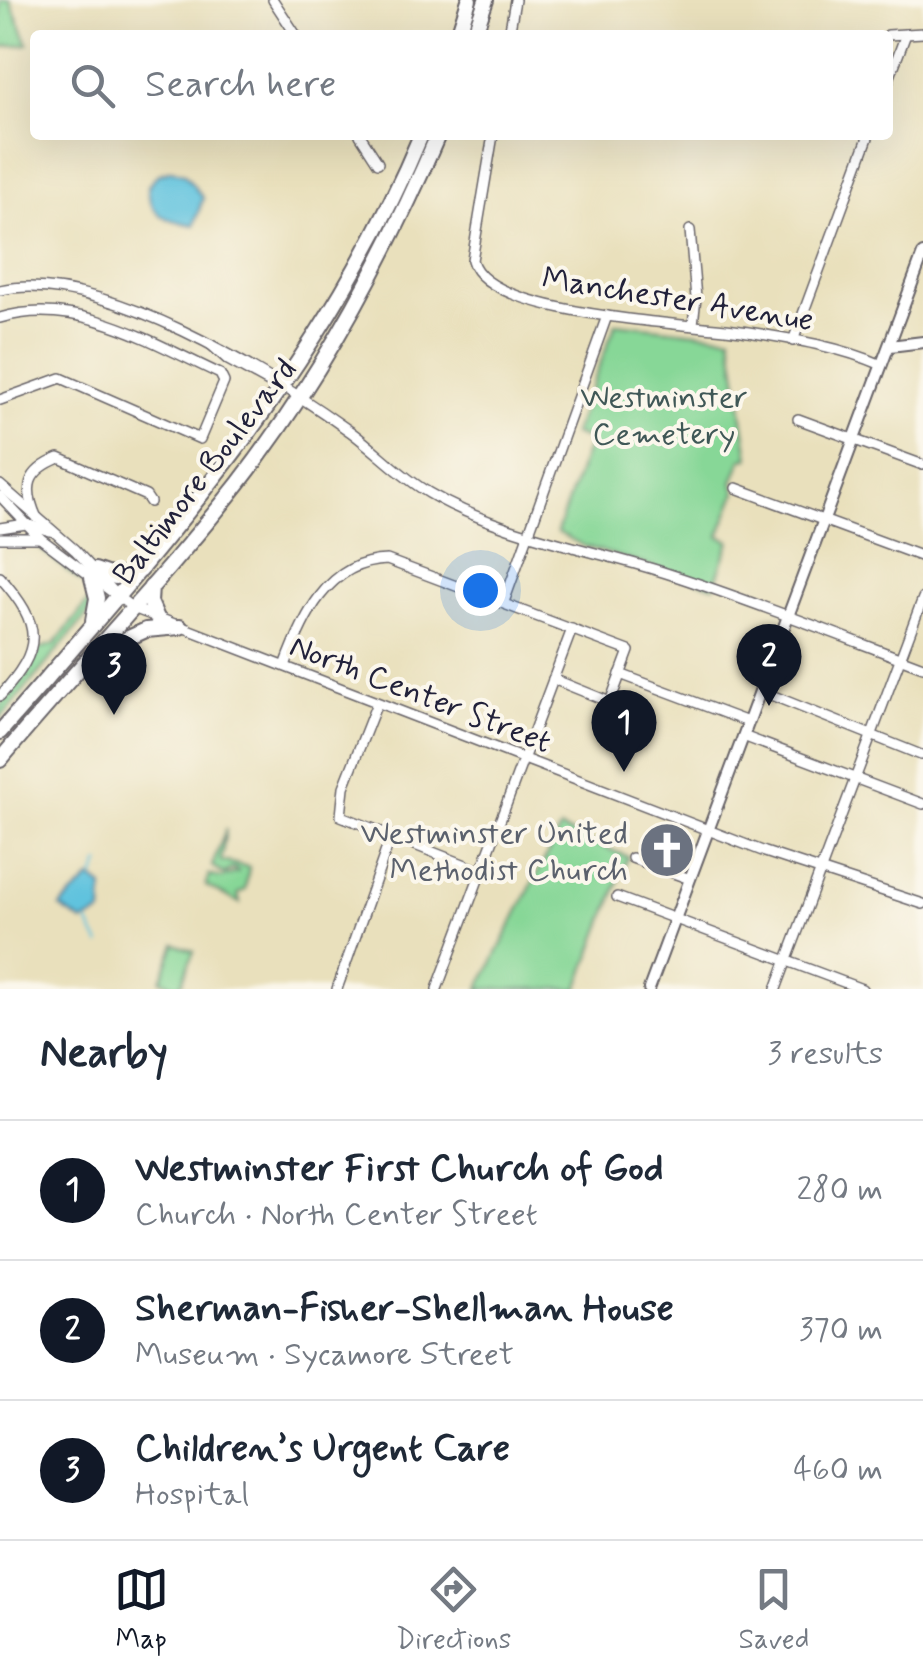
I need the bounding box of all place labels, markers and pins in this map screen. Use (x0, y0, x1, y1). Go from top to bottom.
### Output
pin: 2 (736, 624, 802, 706)
pin: 3 (82, 632, 146, 715)
pin: 1 (592, 690, 656, 772)
place label: Westminster United Methodist Church (360, 813, 628, 892)
church icon: Westminster United Methodist Church (637, 820, 697, 880)

